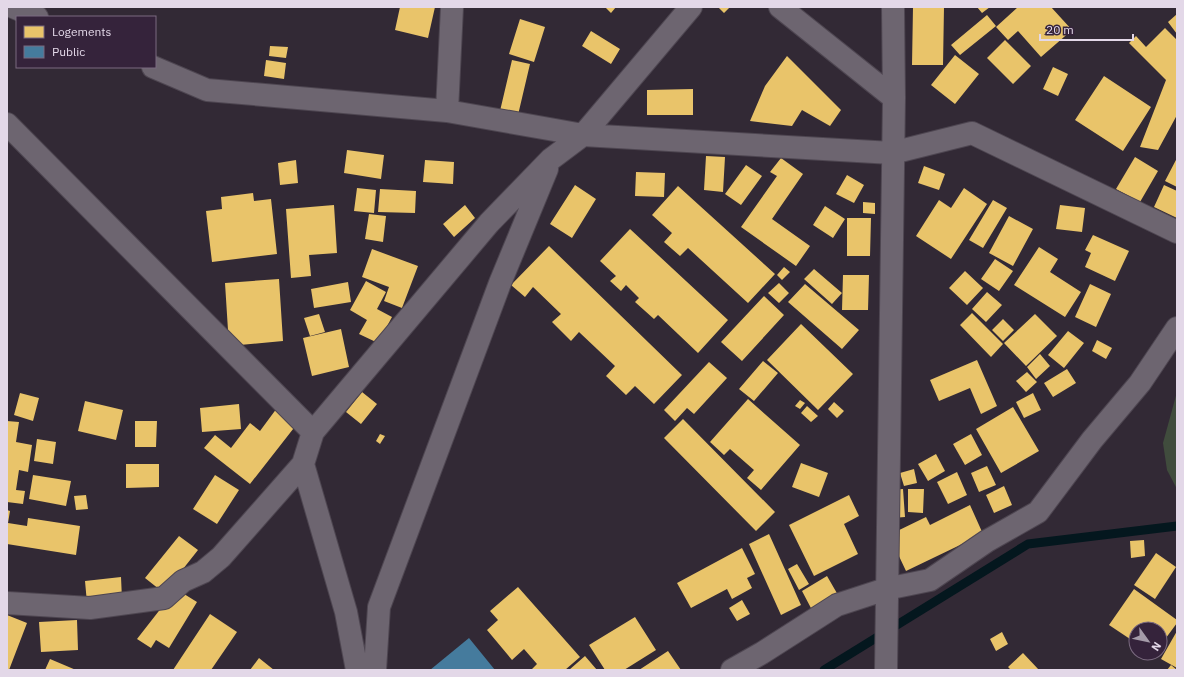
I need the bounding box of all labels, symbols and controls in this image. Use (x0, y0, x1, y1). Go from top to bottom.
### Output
legend (16, 16, 156, 68)
scale bar (1040, 16, 1133, 42)
text: 20 m (1046, 22, 1074, 37)
text: Logements (52, 24, 112, 39)
text: Public (52, 44, 85, 59)
north arrow (1128, 621, 1168, 661)
text: N (1148, 639, 1164, 654)

